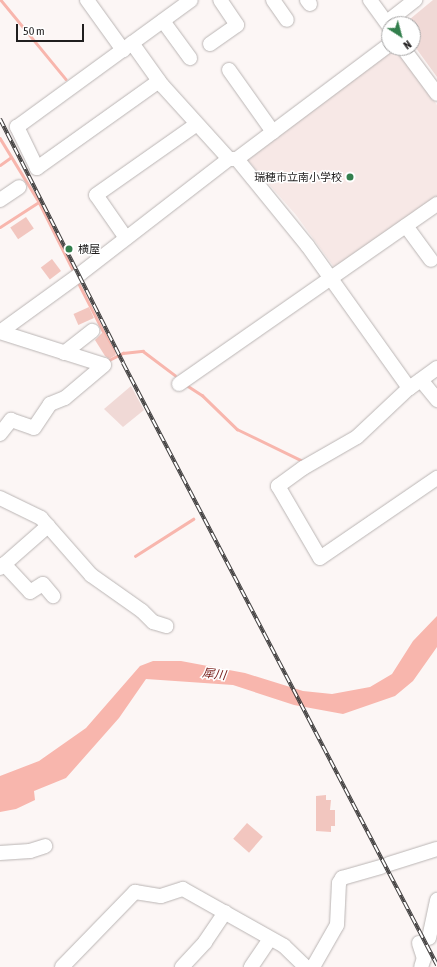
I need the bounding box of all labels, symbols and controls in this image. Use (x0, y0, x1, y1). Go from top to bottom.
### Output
scale bar (18, 16, 86, 42)
north arrow (381, 16, 421, 56)
text: 50 m (23, 24, 45, 38)
text: N (401, 38, 414, 52)
place label: 瑞穂市立南小学校 (254, 170, 342, 184)
marker: 瑞穂市立南小学校 (345, 172, 355, 182)
place label: 横屋 (78, 242, 100, 256)
marker: 横屋 (63, 243, 75, 255)
water label: 犀川 (201, 666, 227, 684)

